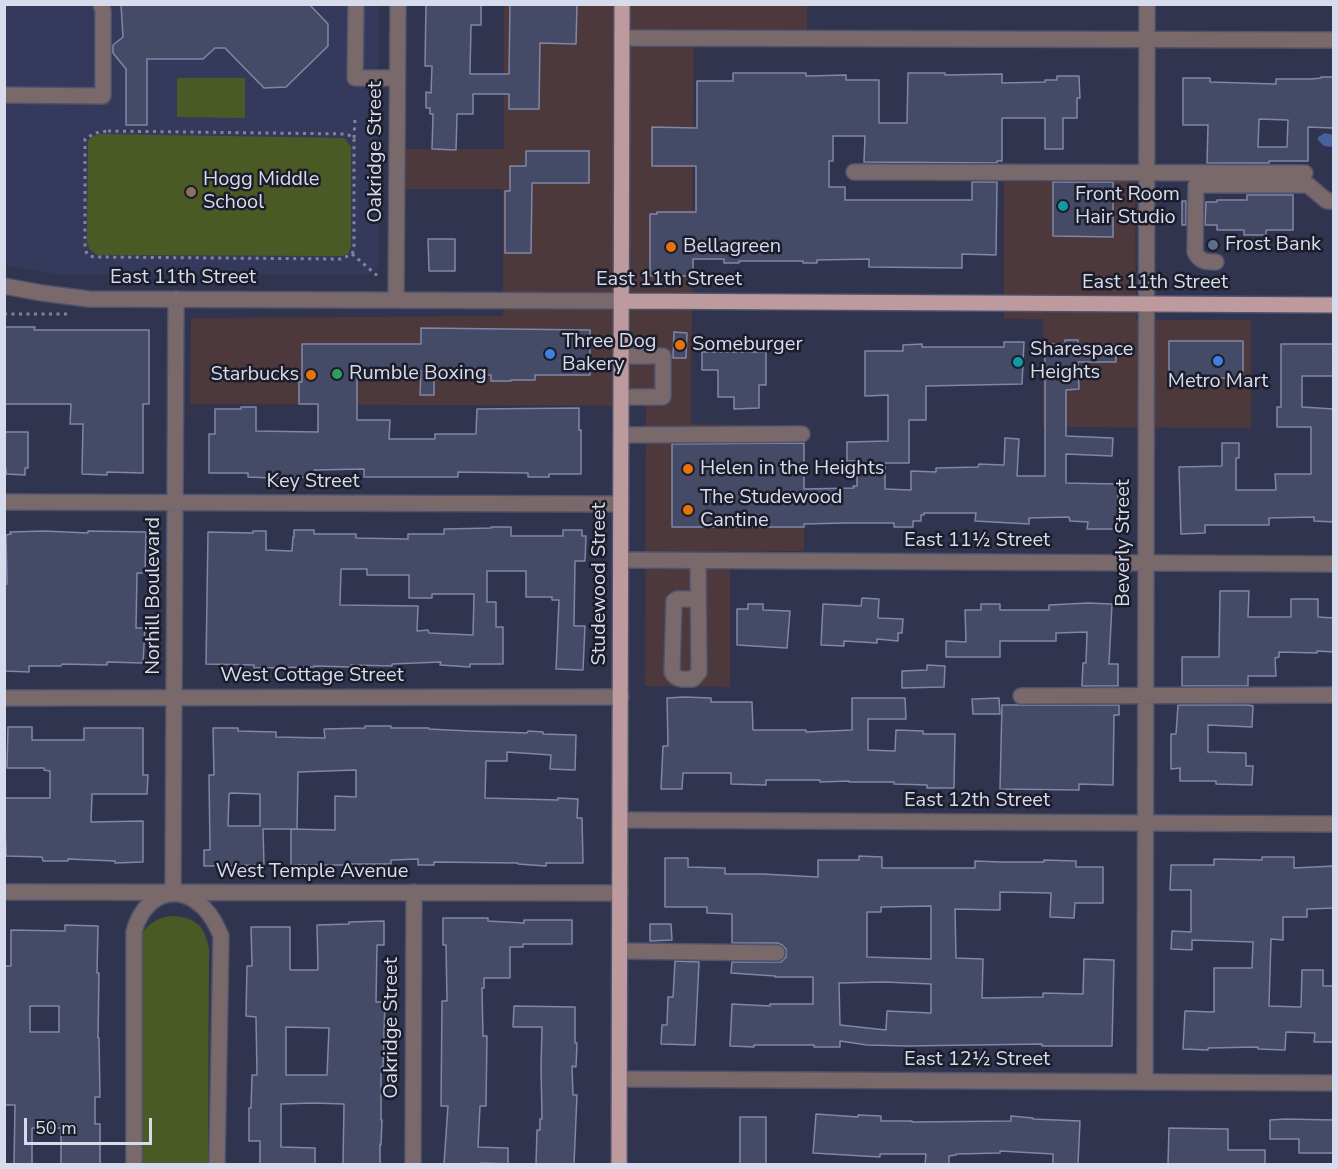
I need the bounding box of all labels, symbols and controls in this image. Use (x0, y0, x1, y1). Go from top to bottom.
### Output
street label: Oakridge Street (364, 81, 388, 223)
place label: Hogg Middle School (203, 168, 319, 215)
place label: Front Room Hair Studio (1075, 183, 1180, 230)
marker: Hogg Middle School (184, 185, 198, 199)
marker: Front Room Hair Studio (1056, 199, 1070, 213)
place label: Frost Bank (1225, 233, 1321, 257)
place label: Bellagreen (683, 235, 781, 259)
marker: Frost Bank (1206, 238, 1220, 252)
marker: Bellagreen (664, 240, 678, 254)
street label: East 11th Street (110, 266, 256, 290)
street label: East 11th Street (596, 268, 742, 292)
street label: East 11th Street (1082, 271, 1228, 295)
place label: Three Dog Bakery (562, 330, 657, 377)
place label: Someburger (692, 333, 803, 357)
marker: Someburger (673, 338, 687, 352)
place label: Sharespace Heights (1030, 338, 1134, 385)
marker: Three Dog Bakery (543, 347, 557, 361)
marker: Metro Mart (1211, 354, 1225, 368)
marker: Sharespace Heights (1011, 355, 1025, 369)
place label: Rumble Boxing (349, 362, 487, 386)
place label: Starbucks (210, 363, 299, 387)
marker: Rumble Boxing (330, 367, 344, 381)
marker: Starbucks (304, 368, 318, 382)
place label: Metro Mart (1168, 370, 1268, 394)
place label: Helen in the Heights (700, 457, 884, 481)
marker: Helen in the Heights (681, 462, 695, 476)
street label: Key Street (267, 470, 359, 494)
street label: Beverly Street (1112, 479, 1136, 607)
place label: The Studewood Cantine (700, 486, 842, 533)
street label: Studewood Street (588, 503, 612, 665)
marker: The Studewood Cantine (681, 503, 695, 517)
street label: Norhill Boulevard (142, 517, 166, 675)
street label: East 11½ Street (904, 529, 1050, 553)
street label: West Cottage Street (220, 664, 404, 688)
street label: East 12th Street (904, 789, 1050, 813)
street label: West Temple Avenue (216, 860, 408, 884)
street label: Oakridge Street (380, 957, 404, 1099)
street label: East 12½ Street (904, 1048, 1050, 1072)
scale bar (27, 1106, 154, 1144)
text: 50 m (35, 1116, 77, 1140)

